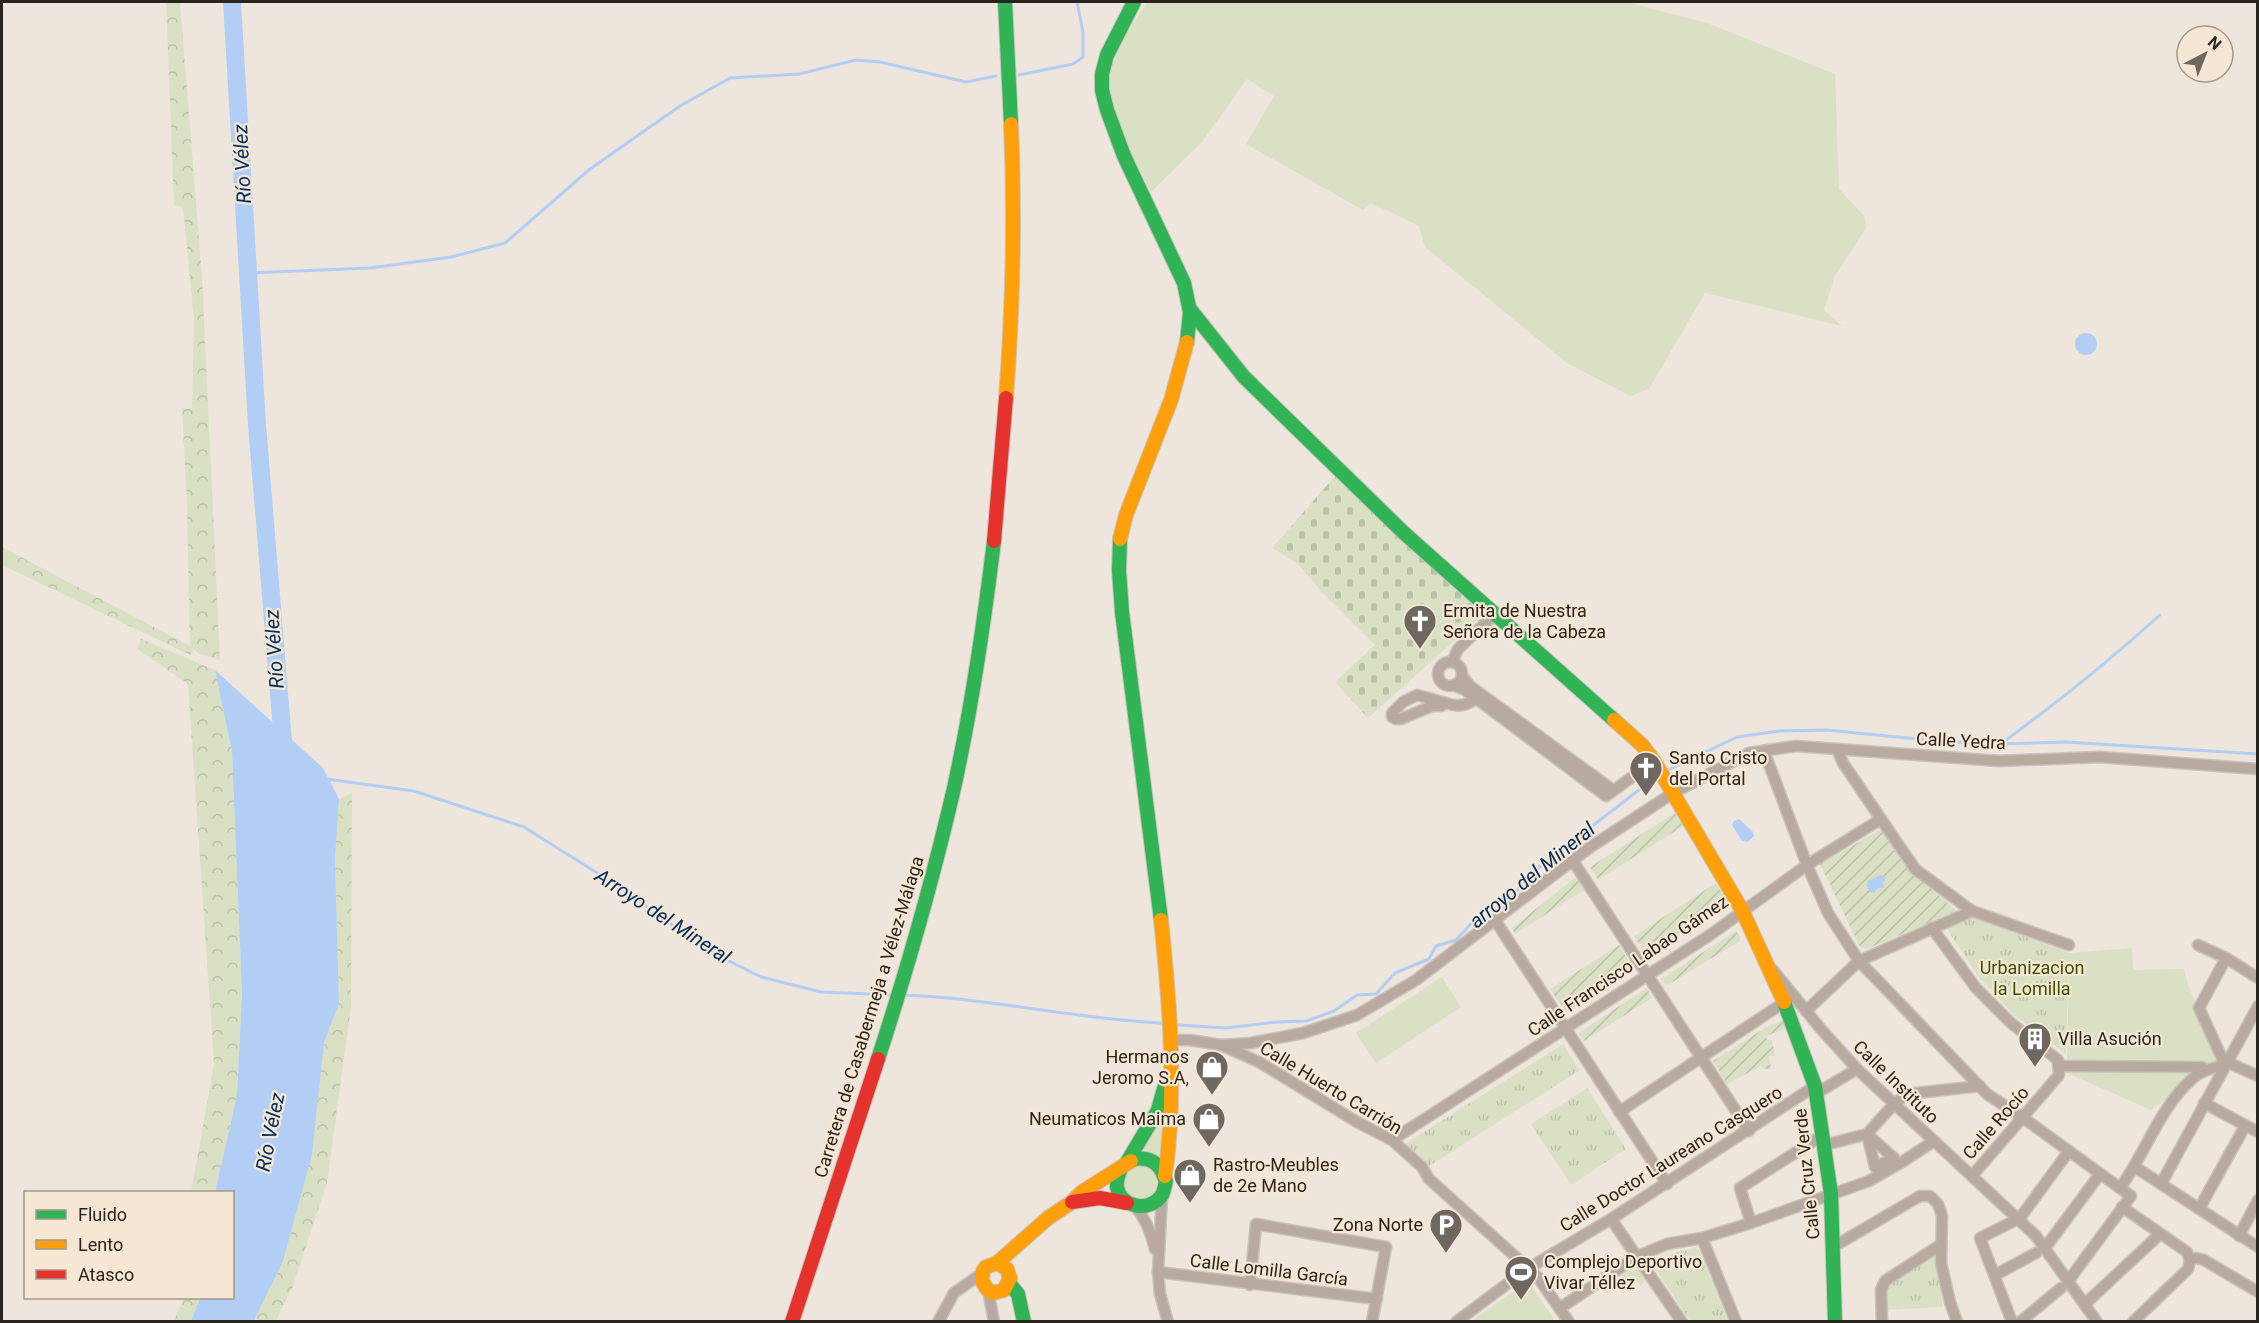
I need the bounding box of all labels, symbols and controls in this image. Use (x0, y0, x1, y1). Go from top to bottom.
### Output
north arrow (2175, 24, 2235, 84)
text: N (2204, 32, 2225, 54)
water label: Río Vélez (228, 123, 256, 204)
place label: Ermita de Nuestra Señora de la Cabeza (1443, 600, 1606, 642)
church icon: Ermita de Nuestra Señora de la Cabeza (1402, 603, 1438, 650)
water label: Río Vélez (259, 608, 289, 690)
street label: Calle Yedra (1916, 728, 2006, 753)
place label: Santo Cristo del Portal (1669, 747, 1767, 789)
church icon: Santo Cristo del Portal (1628, 750, 1664, 797)
water label: arroyo del Mineral (1464, 817, 1600, 933)
street label: Carretera de Casabermeja a Vélez-Málaga (809, 854, 928, 1180)
water label: Arroyo del Mineral (590, 863, 735, 969)
street label: Calle Francisco Labao Gámez (1524, 891, 1732, 1041)
park label: Urbanizacion la Lomilla (1980, 957, 2084, 999)
building icon: Villa Asución (2017, 1021, 2053, 1068)
place label: Villa Asución (2058, 1028, 2162, 1049)
street label: Calle Instituto (1849, 1036, 1943, 1128)
street label: Calle Huerto Carrión (1256, 1037, 1406, 1138)
place label: Hermanos Jeromo S.A, (1092, 1046, 1189, 1088)
shop icon: Hermanos Jeromo S.A, (1194, 1049, 1230, 1096)
street label: Calle Doctor Laureano Casquero (1556, 1081, 1786, 1236)
street label: Calle Rocío (1958, 1082, 2033, 1163)
water label: Río Vélez (251, 1090, 289, 1173)
shop icon: Neumaticos Maima (1191, 1101, 1227, 1148)
street label: Calle Cruz Verde (1789, 1107, 1824, 1241)
place label: Neumaticos Maima (1029, 1108, 1186, 1129)
place label: Rastro-Meubles de 2e Mano (1213, 1154, 1339, 1196)
shop icon: Rastro-Meubles de 2e Mano (1172, 1157, 1208, 1204)
legend (24, 1191, 234, 1299)
text: Fluido (78, 1204, 127, 1225)
parking icon: Zona Norte (1428, 1207, 1464, 1254)
place label: Zona Norte (1333, 1214, 1423, 1235)
text: Lento (78, 1234, 123, 1255)
street label: Calle Lomilla García (1189, 1249, 1349, 1290)
place label: Complejo Deportivo Vivar Téllez (1544, 1251, 1702, 1293)
sports icon: Complejo Deportivo Vivar Téllez (1503, 1254, 1539, 1301)
text: Atasco (78, 1264, 134, 1285)

